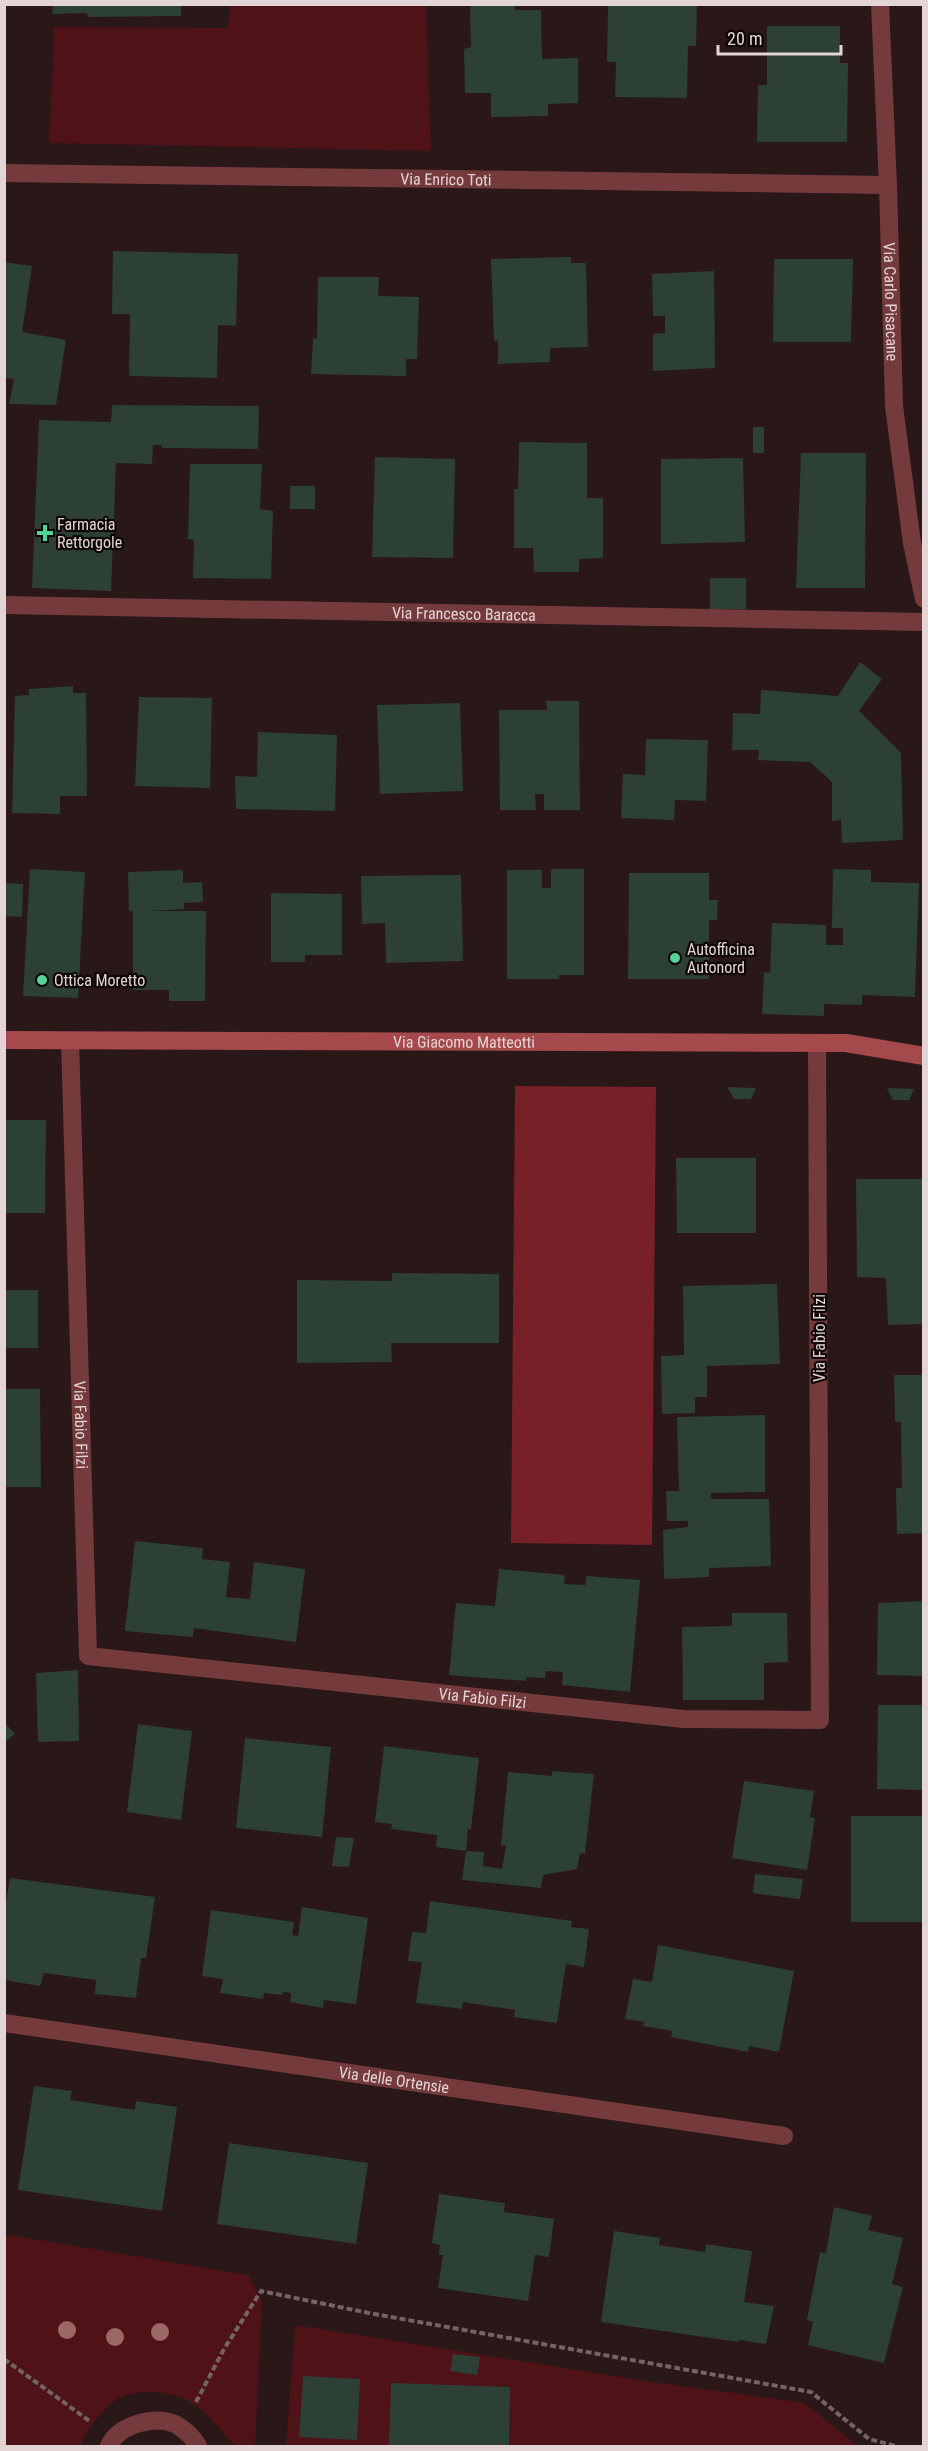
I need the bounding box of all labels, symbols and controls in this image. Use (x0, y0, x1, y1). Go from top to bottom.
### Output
scale bar (718, 18, 841, 56)
text: 20 m (727, 28, 762, 49)
street label: Via Enrico Toti (400, 169, 492, 189)
street label: Via Carlo Pisacane (880, 242, 902, 361)
place label: Farmacia Rettorgole (57, 515, 122, 552)
marker: Farmacia Rettorgole (38, 526, 52, 540)
street label: Via Francesco Baracca (392, 603, 536, 624)
place label: Autofficina Autonord (687, 940, 755, 977)
marker: Autofficina Autonord (668, 951, 682, 965)
place label: Ottica Moretto (54, 971, 145, 990)
marker: Ottica Moretto (35, 973, 49, 987)
street label: Via Giacomo Matteotti (393, 1032, 535, 1051)
street label: Via Fabio Filzi (810, 1294, 829, 1382)
street label: Via Fabio Filzi (70, 1381, 92, 1469)
street label: Via Fabio Filzi (438, 1684, 527, 1712)
street label: Via delle Ortensie (338, 2062, 450, 2097)

